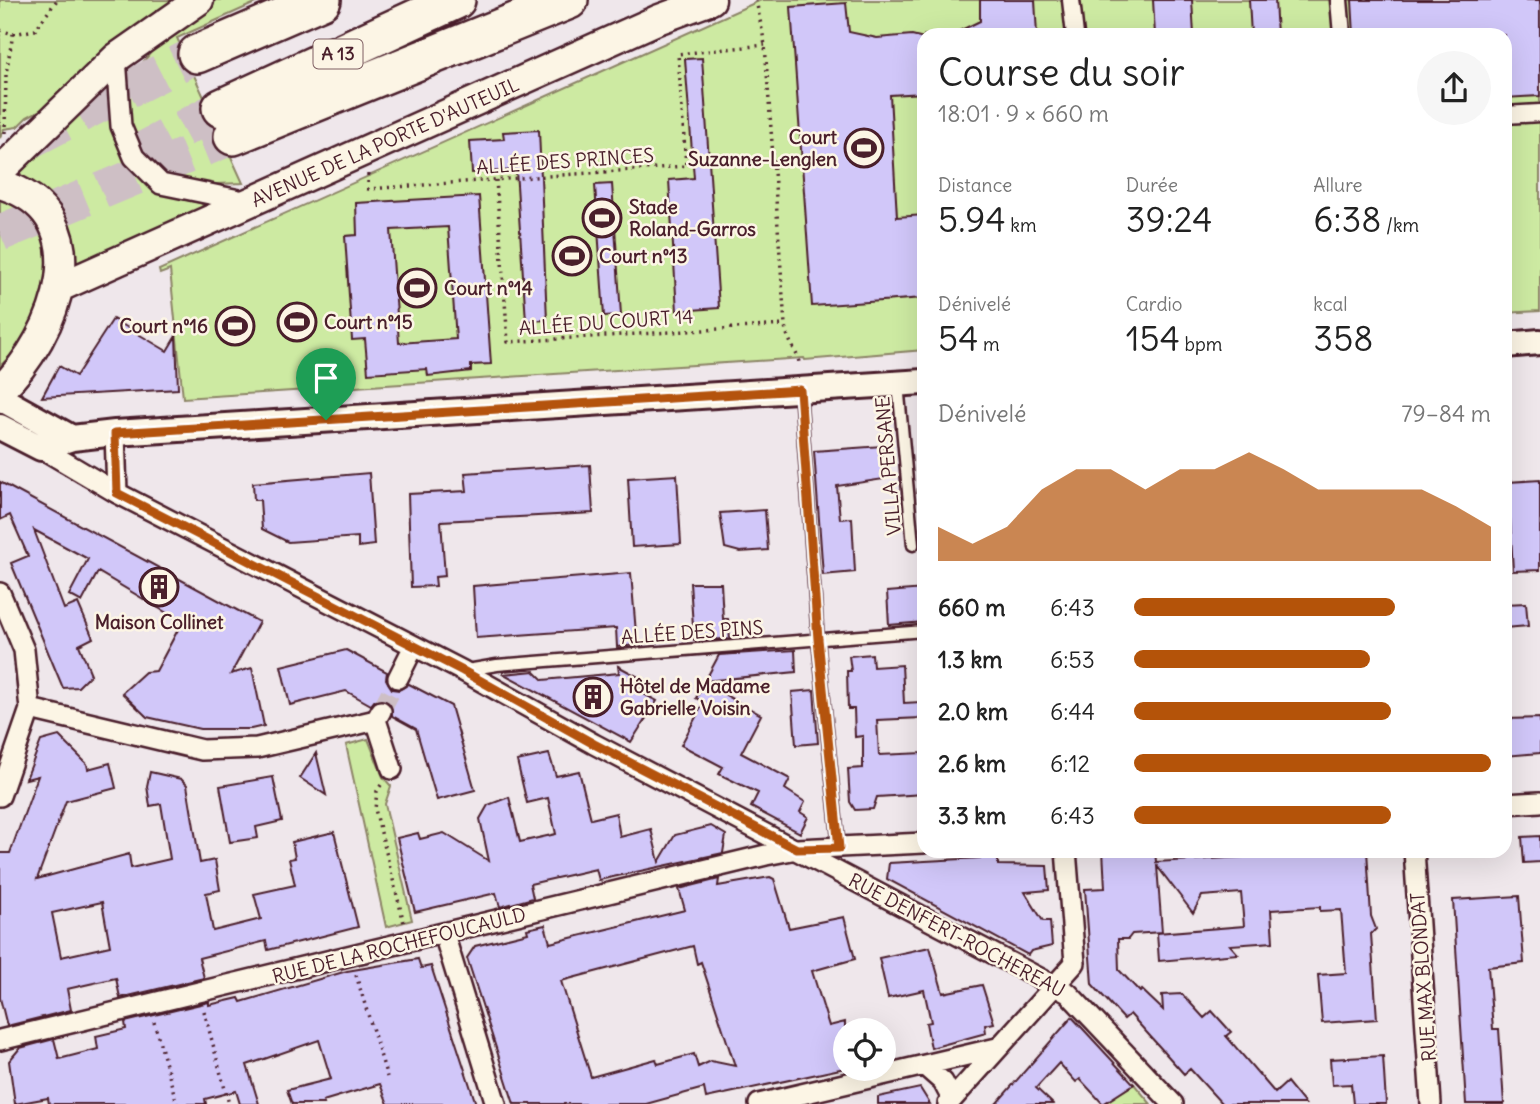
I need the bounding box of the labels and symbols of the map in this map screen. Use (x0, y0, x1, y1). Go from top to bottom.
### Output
road number: A 13 (314, 40, 362, 68)
street label: AVENUE DE LA PORTE D'AUTEUIL (247, 72, 523, 212)
place label: Court Suzanne-Lenglen (688, 125, 838, 171)
sports icon: Court Suzanne-Lenglen (843, 127, 885, 169)
street label: ALLÉE DES PRINCES (475, 143, 655, 179)
place label: Stade Roland-Garros (629, 195, 756, 241)
sports icon: Stade Roland-Garros (581, 197, 623, 239)
sports icon: Court n°13 (551, 235, 593, 277)
place label: Court n°13 (599, 244, 687, 268)
sports icon: Court n°14 (396, 267, 438, 309)
place label: Court n°14 (444, 276, 533, 300)
sports icon: Court n°15 (276, 301, 318, 343)
street label: ALLÉE DU COURT 14 (518, 304, 694, 340)
sports icon: Court n°16 (214, 305, 256, 347)
place label: Court n°15 (324, 310, 413, 334)
place label: Court n°16 (119, 314, 208, 338)
pin (296, 348, 356, 420)
street label: VILLA PERSANE (870, 396, 906, 536)
building icon: Maison Collinet (138, 566, 180, 608)
place label: Maison Collinet (95, 610, 224, 634)
street label: ALLÉE DES PINS (620, 615, 764, 649)
place label: Hôtel de Madame Gabrielle Voisin (620, 674, 770, 720)
building icon: Hôtel de Madame Gabrielle Voisin (572, 676, 614, 718)
street label: RUE DENFERT-ROCHEREAU (845, 868, 1069, 1002)
street label: RUE MAX BLONDAT (1405, 892, 1441, 1062)
street label: RUE DE LA ROCHEFOUCAULD (270, 902, 528, 988)

